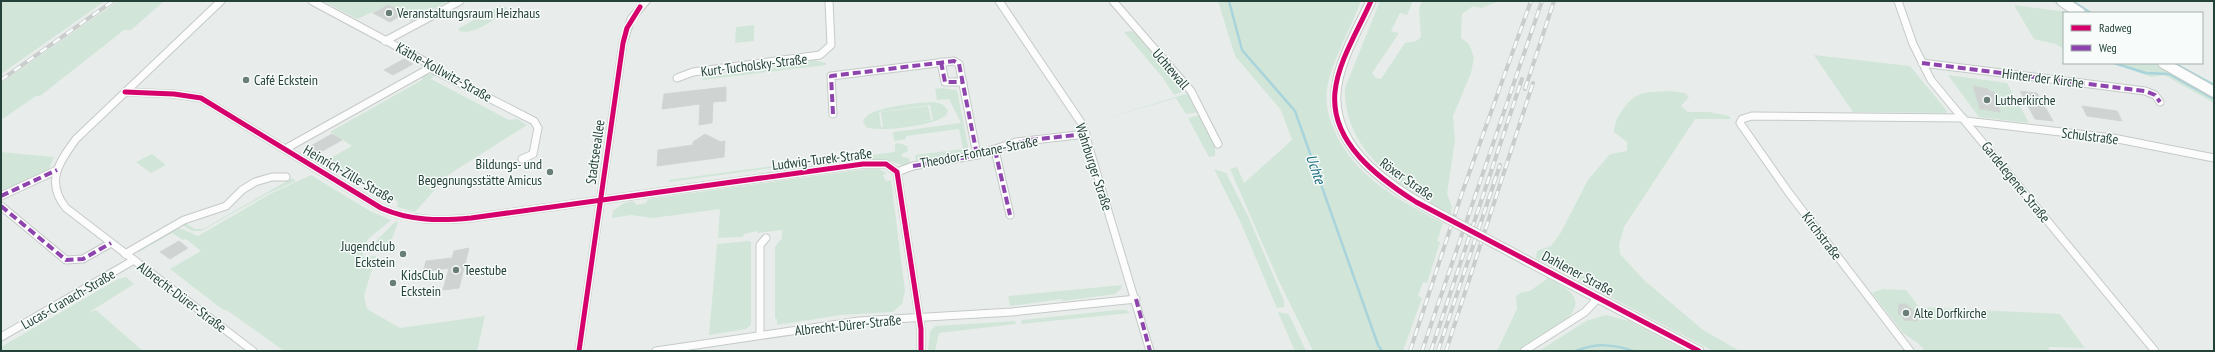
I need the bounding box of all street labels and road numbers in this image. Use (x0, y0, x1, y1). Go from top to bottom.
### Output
street label: Käthe-Kollwitz-Straße (393, 38, 495, 106)
street label: Uchtewall (1148, 45, 1194, 94)
street label: Kurt-Tucholsky-Straße (700, 50, 809, 80)
street label: Hinter der Kirche (2001, 64, 2085, 92)
street label: Stadtseeallee (582, 118, 608, 185)
street label: Wahrburger Straße (1071, 121, 1117, 213)
street label: Schulstraße (2061, 124, 2120, 148)
street label: Theodor-Fontane-Straße (919, 132, 1040, 172)
street label: Gardelegener Straße (1978, 138, 2054, 227)
street label: Heinrich-Zille-Straße (300, 141, 398, 207)
street label: Ludwig-Turek-Straße (771, 144, 873, 174)
street label: Röxer Straße (1376, 154, 1438, 204)
street label: Kirchstraße (1798, 208, 1846, 264)
street label: Dahlener Straße (1539, 247, 1617, 300)
street label: Albrecht-Dürer-Straße (134, 258, 230, 337)
street label: Lucas-Cranach-Straße (18, 265, 118, 333)
street label: Albrecht-Dürer-Straße (794, 310, 902, 340)

